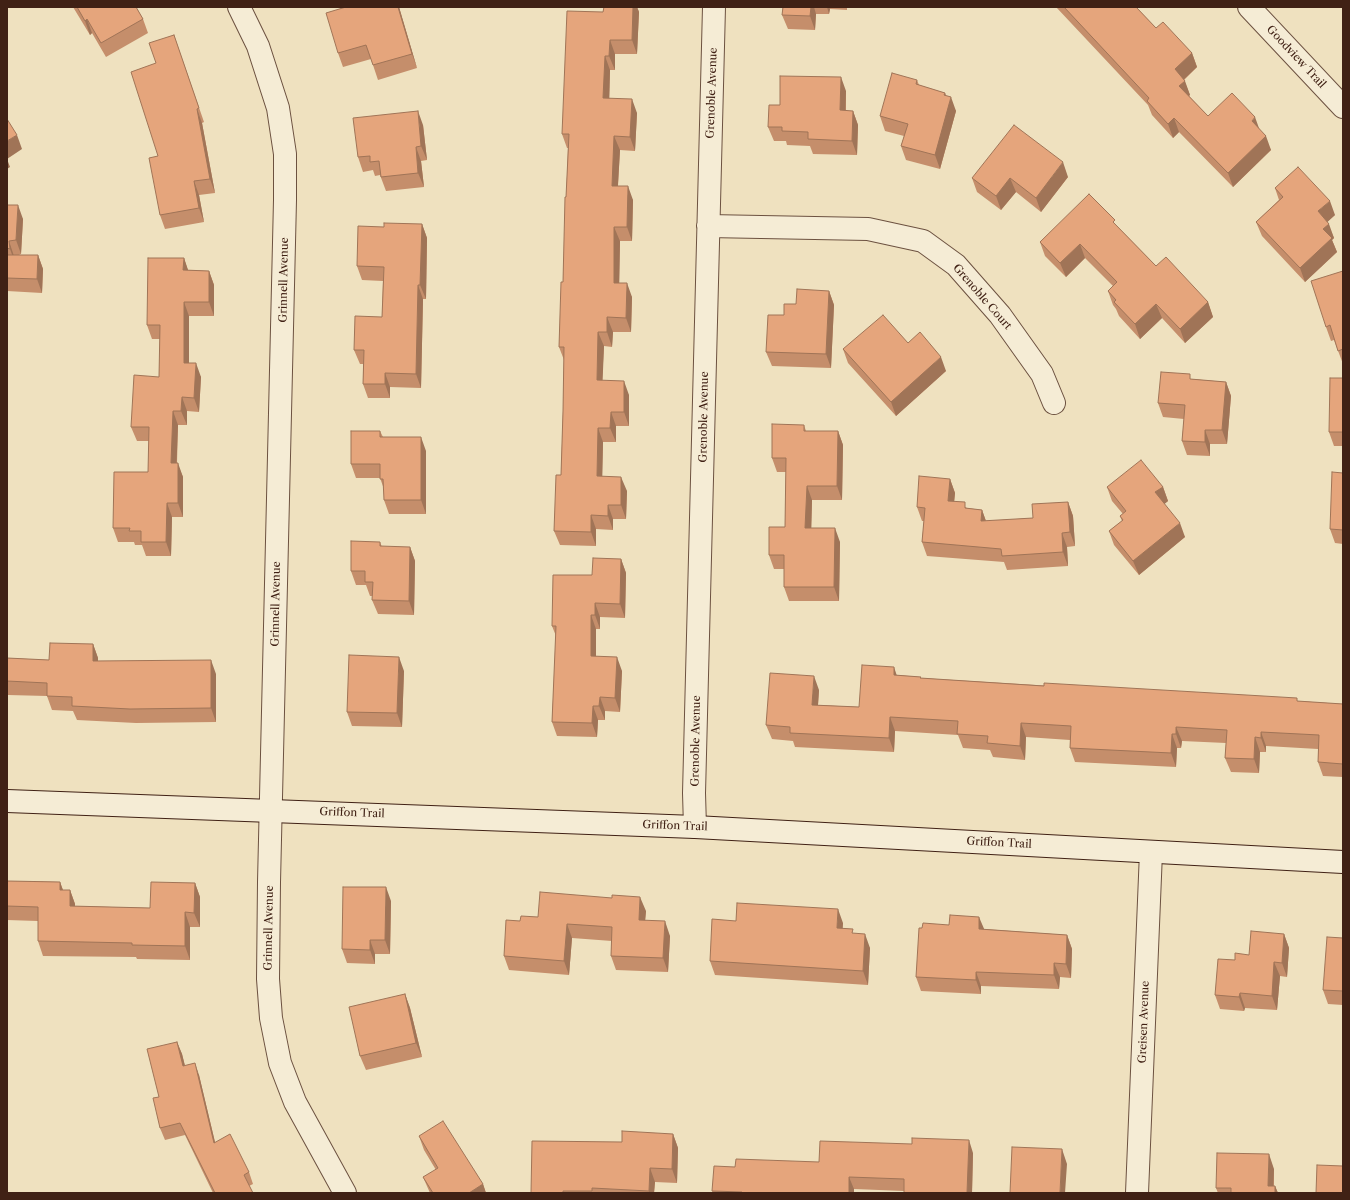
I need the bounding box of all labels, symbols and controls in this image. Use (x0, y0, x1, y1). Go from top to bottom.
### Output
street label: Goodview Trail (1264, 23, 1328, 91)
street label: Grenoble Avenue (704, 47, 720, 139)
street label: Grinnell Avenue (277, 237, 291, 323)
street label: Grenoble Court (950, 261, 1014, 333)
street label: Grenoble Avenue (697, 371, 711, 463)
street label: Grinnell Avenue (269, 561, 283, 647)
street label: Grenoble Avenue (689, 695, 703, 787)
street label: Griffon Trail (319, 805, 385, 821)
street label: Griffon Trail (642, 818, 708, 834)
street label: Griffon Trail (966, 835, 1032, 851)
street label: Grinnell Avenue (262, 885, 276, 971)
street label: Greisen Avenue (1136, 980, 1152, 1064)

